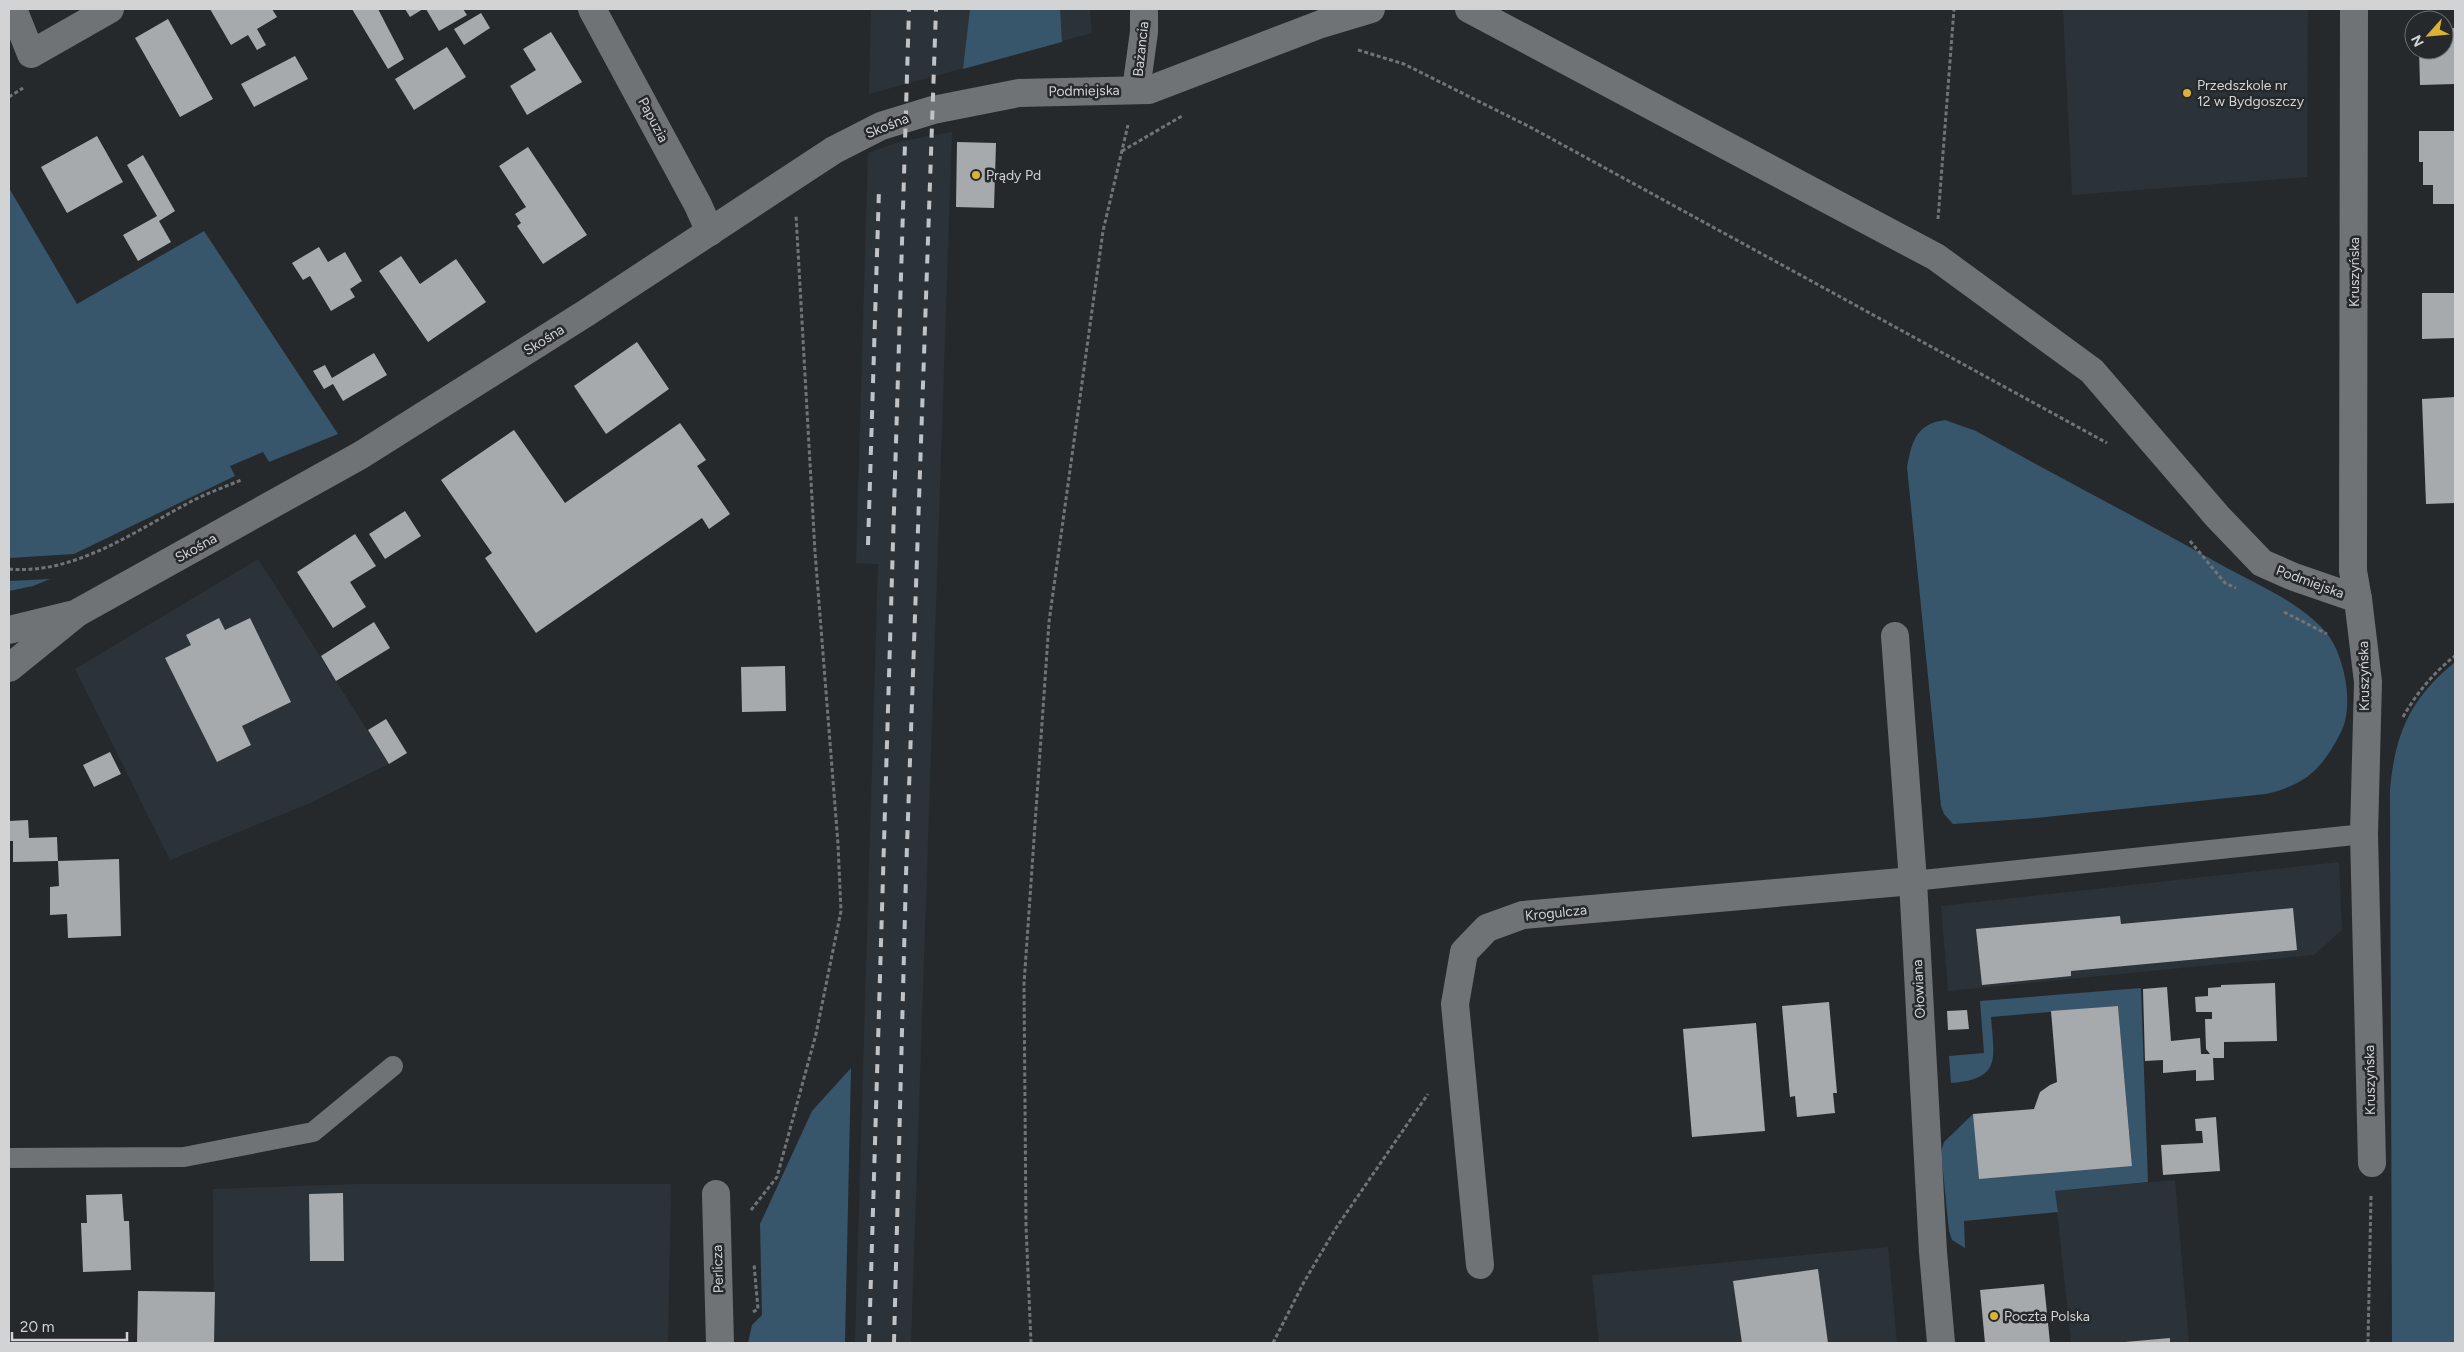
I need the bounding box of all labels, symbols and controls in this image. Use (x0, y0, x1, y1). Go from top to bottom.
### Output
north arrow (2404, 10, 2454, 60)
street label: Bażancia (1130, 21, 1152, 77)
text: N (2408, 32, 2428, 49)
place label: Przedszkole nr 12 w Bydgoszczy (2197, 77, 2305, 110)
street label: Podmiejska (1048, 82, 1120, 100)
marker: Przedszkole nr 12 w Bydgoszczy (2181, 87, 2193, 99)
street label: Papuzia (634, 95, 672, 145)
street label: Skośna (863, 110, 911, 142)
place label: Prądy Pd (986, 167, 1041, 184)
marker: Prądy Pd (970, 169, 982, 181)
street label: Kruszyńska (2346, 237, 2363, 307)
street label: Skośna (520, 321, 568, 359)
street label: Skośna (172, 530, 220, 566)
street label: Podmiejska (2274, 562, 2346, 602)
street label: Kruszyńska (2355, 641, 2373, 711)
street label: Krogulcza (1524, 901, 1588, 925)
street label: Ołowiana (1909, 959, 1929, 1019)
street label: Kruszyńska (2361, 1045, 2379, 1115)
street label: Perlicza (709, 1245, 727, 1293)
place label: Poczta Polska (2004, 1308, 2090, 1325)
scale bar (12, 1310, 128, 1342)
marker: Poczta Polska (1988, 1310, 2000, 1322)
text: 20 m (20, 1318, 54, 1336)

